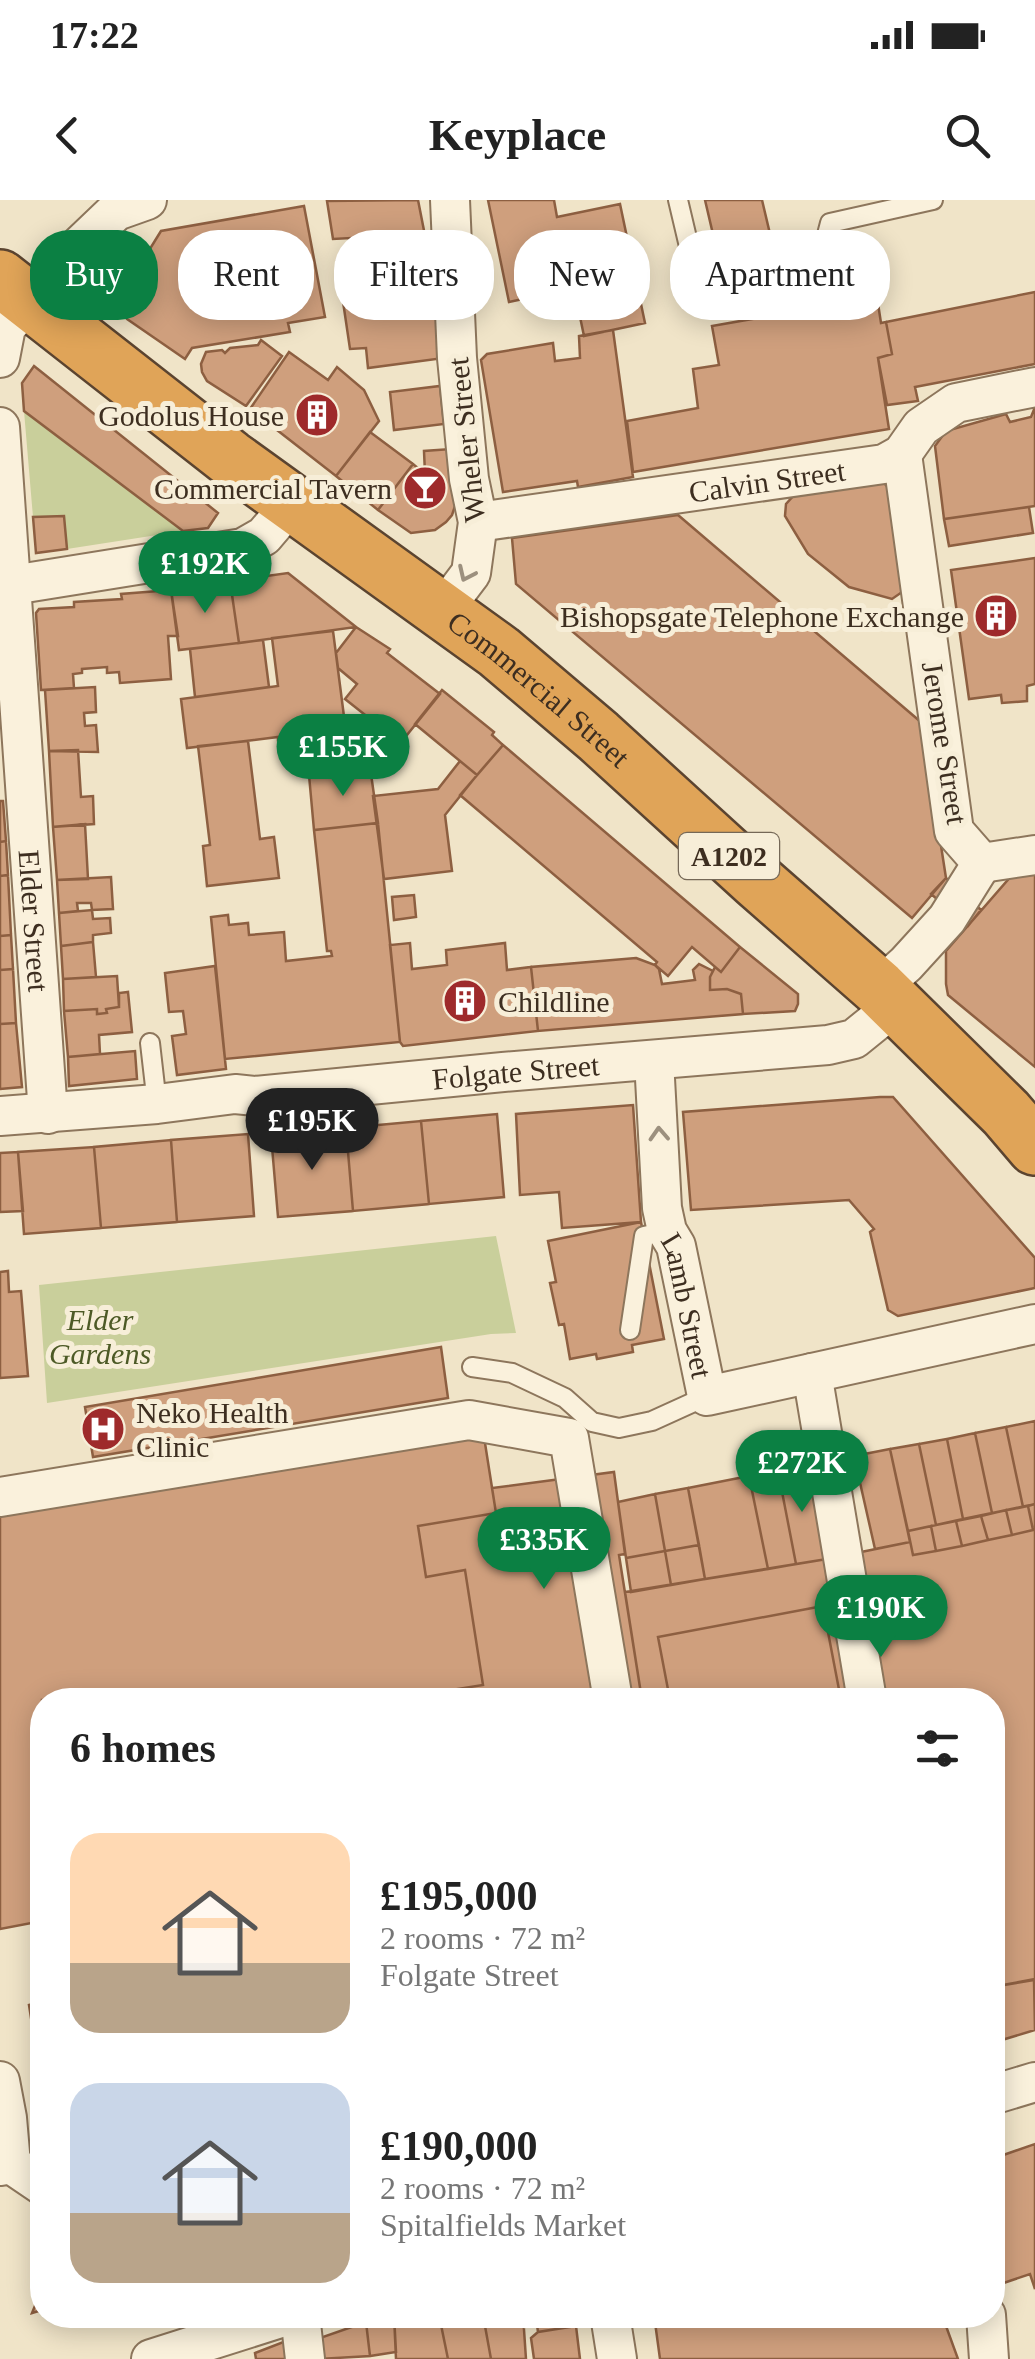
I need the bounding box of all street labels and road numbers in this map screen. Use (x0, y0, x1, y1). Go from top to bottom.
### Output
street label: Wheler Street (441, 355, 491, 524)
street label: Calvin Street (687, 453, 848, 508)
street label: Commercial Street (442, 604, 637, 774)
street label: Jerome Street (916, 659, 974, 827)
road number: A1202 (679, 833, 779, 879)
street label: Elder Street (13, 849, 56, 994)
street label: Folgate Street (431, 1048, 601, 1095)
street label: Lamb Street (655, 1226, 720, 1382)

